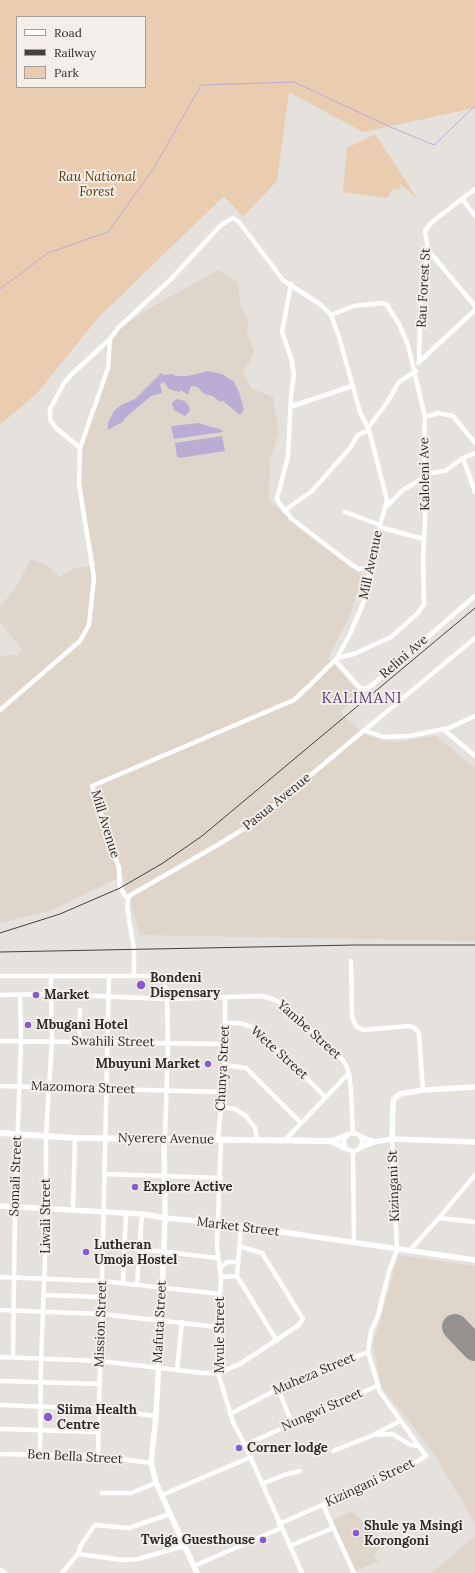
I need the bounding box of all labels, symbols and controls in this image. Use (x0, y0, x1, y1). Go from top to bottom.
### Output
legend (16, 16, 146, 88)
text: Road (54, 25, 82, 40)
text: Railway (54, 45, 96, 60)
text: Park (54, 65, 79, 80)
park label: Rau National Forest (58, 169, 136, 200)
street label: Rau Forest St (414, 248, 434, 328)
street label: Kaloleni Ave (417, 437, 433, 511)
street label: Mill Avenue (356, 529, 386, 601)
street label: Relini Ave (377, 632, 431, 682)
district label: KALIMANI (322, 690, 402, 708)
street label: Pasua Avenue (240, 770, 314, 834)
street label: Mill Avenue (87, 788, 123, 860)
place label: Bondeni Dispensary (150, 970, 220, 1001)
marker: Bondeni Dispensary (135, 979, 147, 991)
place label: Market (44, 987, 89, 1003)
marker: Market (31, 990, 41, 1000)
street label: Yambe Street (274, 997, 344, 1063)
place label: Mbugani Hotel (36, 1017, 128, 1033)
marker: Mbugani Hotel (23, 1020, 33, 1030)
street label: Wete Street (247, 1023, 311, 1083)
street label: Chunya Street (213, 1025, 233, 1111)
street label: Swahili Street (71, 1033, 155, 1051)
place label: Mbuyuni Market (96, 1056, 200, 1072)
marker: Mbuyuni Market (203, 1059, 213, 1069)
street label: Mazomora Street (30, 1078, 136, 1098)
street label: Nyerere Avenue (118, 1130, 214, 1148)
street label: Somali Street (7, 1135, 25, 1217)
street label: Kizingani St (385, 1150, 403, 1222)
street label: Liwali Street (38, 1178, 54, 1254)
place label: Explore Active (143, 1179, 233, 1195)
marker: Explore Active (130, 1182, 140, 1192)
street label: Market Street (196, 1214, 280, 1240)
place label: Lutheran Umoja Hostel (94, 1237, 177, 1268)
marker: Lutheran Umoja Hostel (81, 1247, 91, 1257)
street label: Mission Street (92, 1280, 110, 1368)
street label: Mafuta Street (150, 1280, 170, 1364)
street label: Mvule Street (212, 1297, 228, 1373)
street label: Muheza Street (270, 1350, 358, 1398)
street label: Nungwi Street (279, 1385, 365, 1435)
place label: Siima Health Centre (57, 1402, 137, 1433)
marker: Siima Health Centre (42, 1411, 54, 1423)
place label: Corner lodge (247, 1440, 328, 1456)
marker: Corner lodge (234, 1443, 244, 1453)
street label: Ben Bella Street (27, 1447, 123, 1467)
street label: Kizingani Street (323, 1456, 417, 1510)
place label: Shule ya Msingi Korongoni (364, 1518, 463, 1549)
marker: Shule ya Msingi Korongoni (351, 1528, 361, 1538)
place label: Twiga Guesthouse (141, 1532, 255, 1548)
marker: Twiga Guesthouse (258, 1535, 268, 1545)

